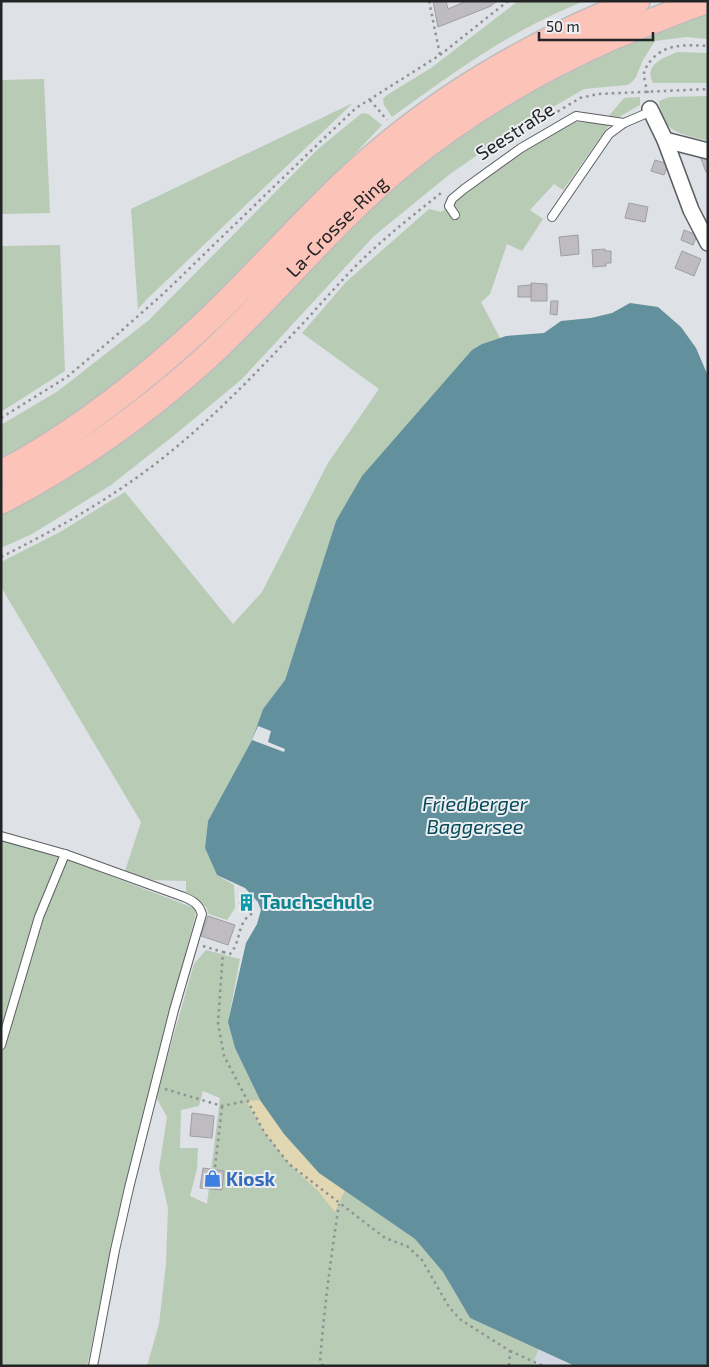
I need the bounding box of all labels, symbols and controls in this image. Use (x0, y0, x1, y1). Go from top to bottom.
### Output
scale bar (539, 10, 653, 42)
text: 50 m (546, 17, 580, 35)
street label: Seestraße (471, 97, 558, 164)
street label: La-Crosse-Ring (281, 170, 392, 282)
water label: Friedberger Baggersee (422, 791, 529, 838)
place label: Tauchschule (260, 890, 373, 913)
building icon: Tauchschule (236, 892, 256, 912)
place label: Kiosk (226, 1167, 276, 1190)
shop icon: Kiosk (202, 1169, 222, 1189)

